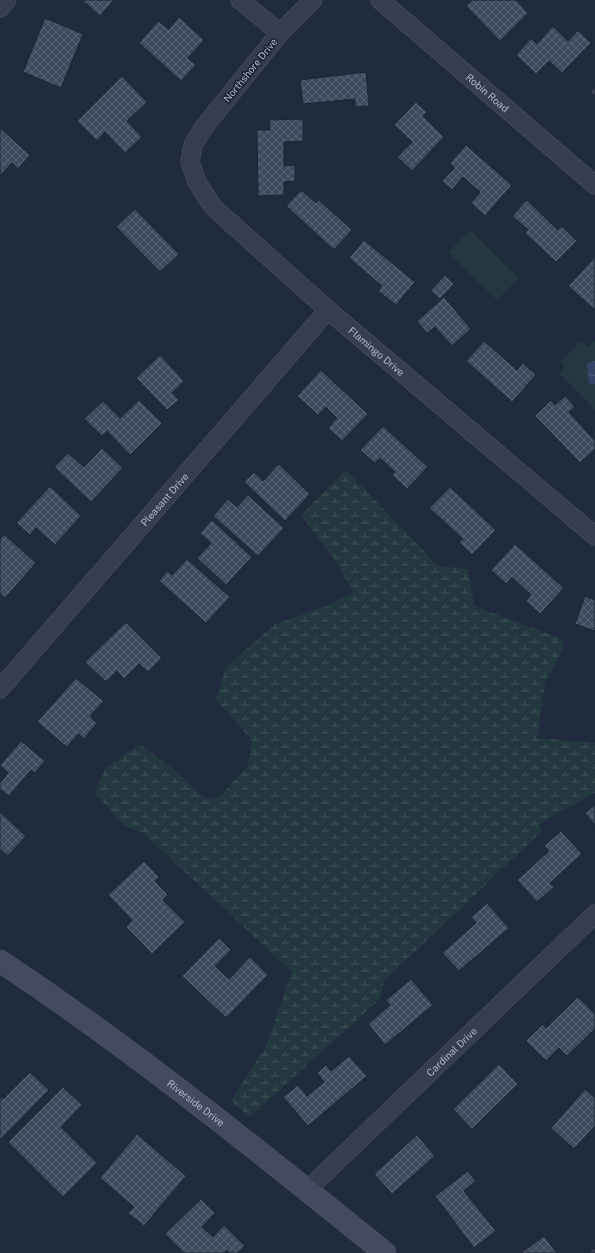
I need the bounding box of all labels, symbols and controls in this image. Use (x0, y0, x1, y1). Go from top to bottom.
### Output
street label: Northshore Drive (221, 35, 280, 104)
street label: Robin Road (464, 71, 512, 114)
street label: Flamingo Drive (346, 324, 407, 378)
street label: Pleasant Drive (138, 470, 191, 528)
street label: Cardinal Drive (424, 1024, 479, 1079)
street label: Riverside Drive (165, 1077, 227, 1129)

